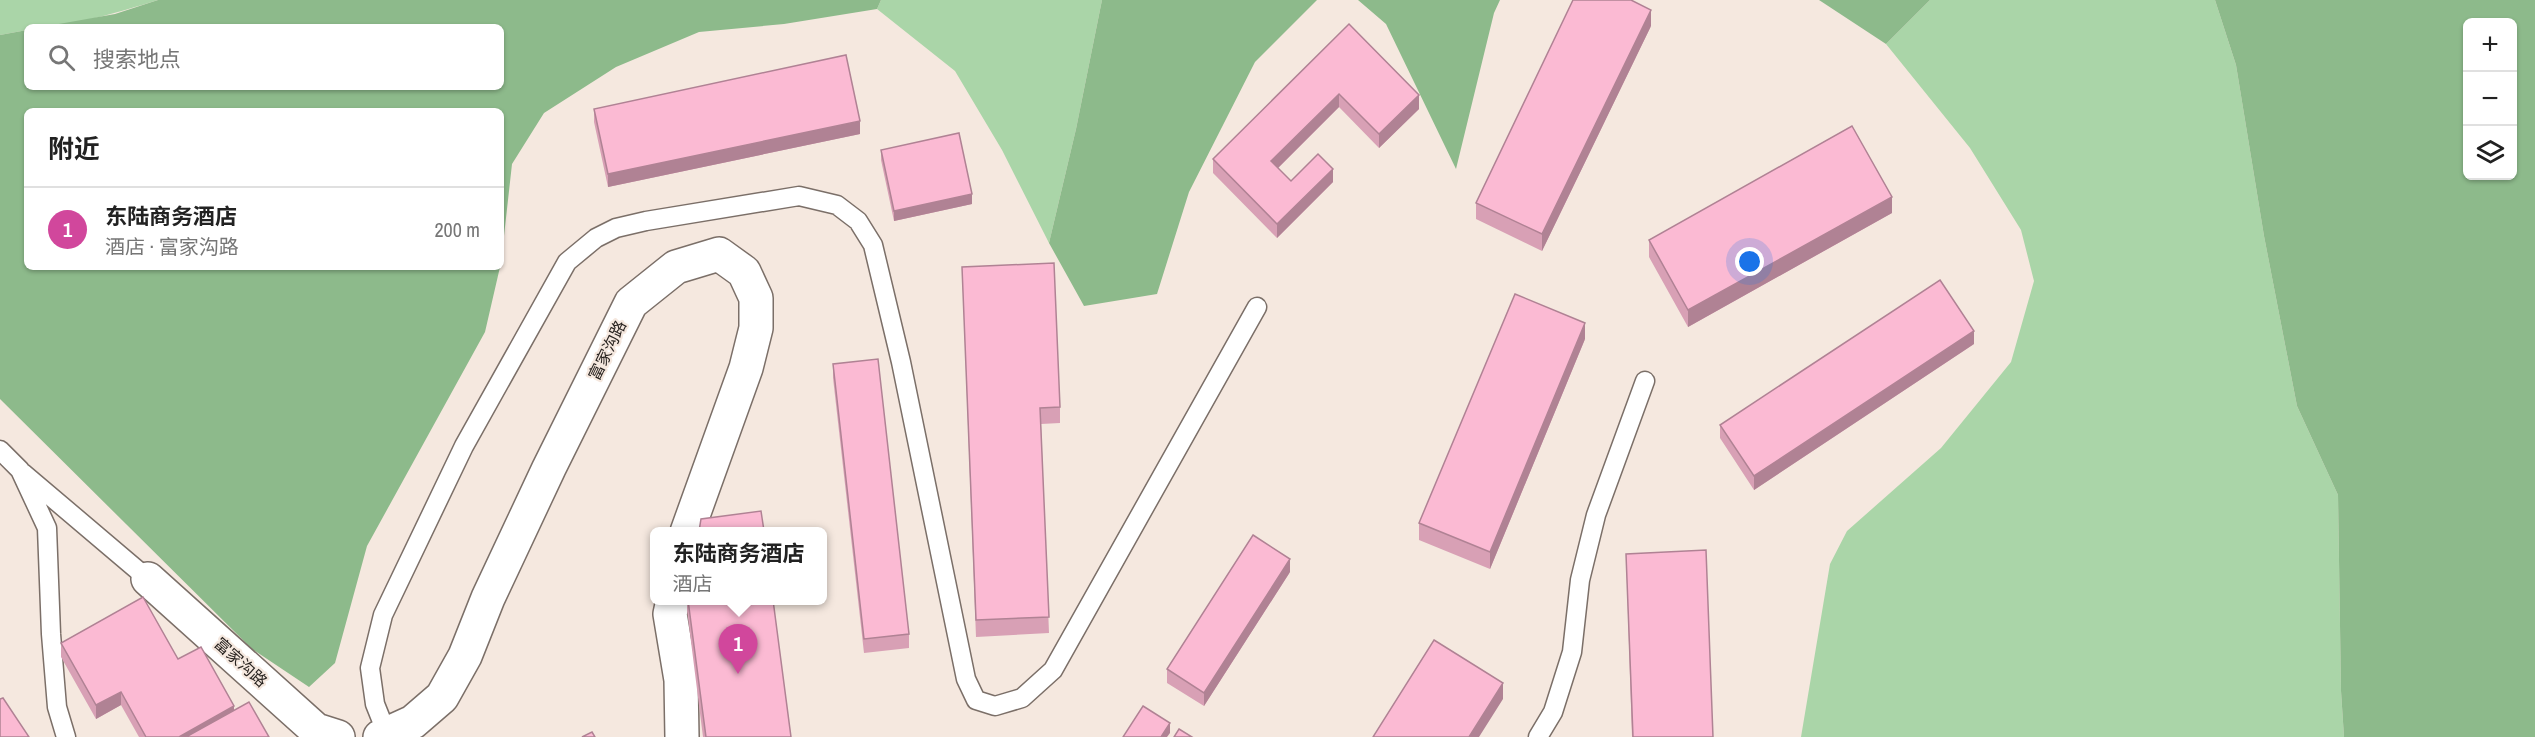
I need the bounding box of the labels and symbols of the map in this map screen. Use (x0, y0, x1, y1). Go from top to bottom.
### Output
your location (1735, 247, 1764, 276)
street label: 富家沟路 (583, 316, 631, 384)
pin: 1 (718, 624, 758, 674)
street label: 富家沟路 (210, 632, 272, 692)

